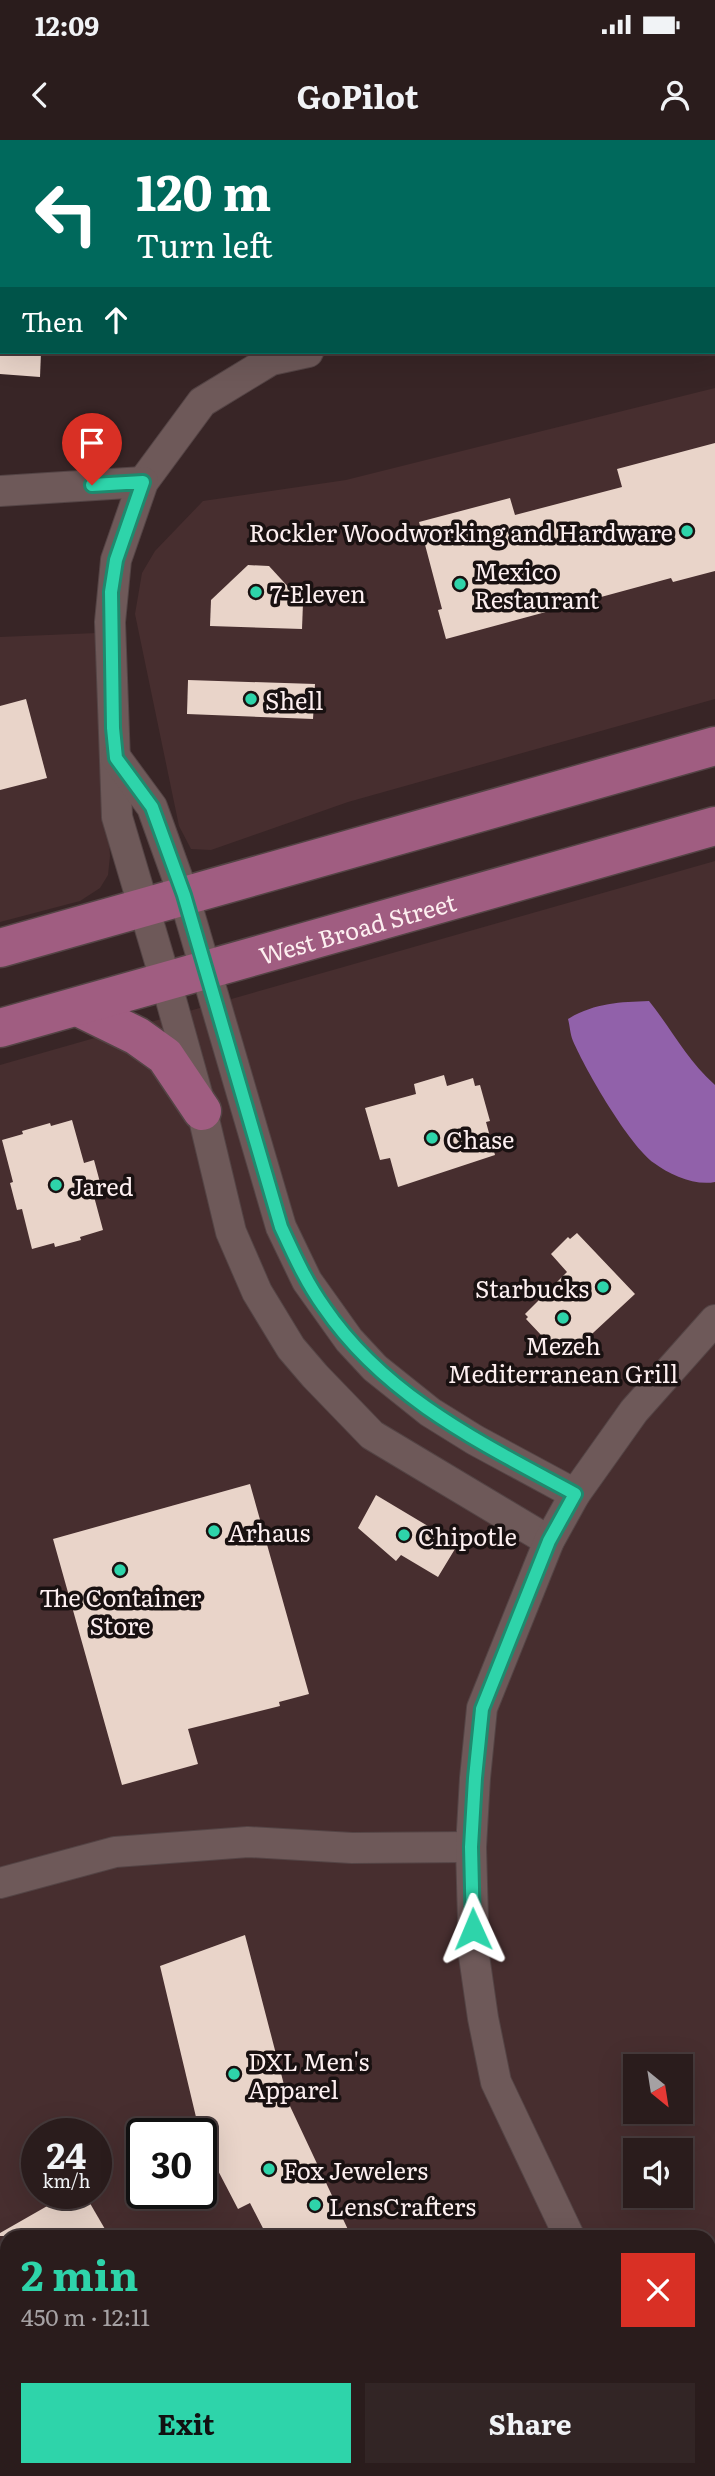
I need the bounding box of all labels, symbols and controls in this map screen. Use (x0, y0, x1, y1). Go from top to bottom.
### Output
text: 12:09 (35, 5, 99, 44)
text: GoPilot (296, 71, 419, 119)
icon: back (21, 76, 59, 114)
icon: person (656, 76, 694, 114)
text: 120 m (136, 153, 271, 226)
icon: left (21, 168, 112, 259)
text: Turn left (136, 220, 273, 268)
text: Then (21, 301, 83, 340)
icon: ahead (97, 301, 135, 339)
pin (62, 413, 122, 485)
icon: arrive (73, 424, 111, 462)
place label: Rockler Woodworking and Hardware (249, 514, 673, 549)
marker: Rockler Woodworking and Hardware (679, 523, 695, 539)
place label: Mexico Restaurant (474, 553, 600, 616)
place label: 7-Eleven (270, 575, 366, 610)
marker: Mexico Restaurant (452, 576, 468, 592)
marker: 7-Eleven (248, 584, 264, 600)
place label: Shell (265, 682, 323, 717)
marker: Shell (243, 691, 259, 707)
street label: West Broad Street (254, 883, 460, 972)
place label: Chase (446, 1121, 514, 1156)
marker: Chase (424, 1130, 440, 1146)
place label: Jared (70, 1168, 134, 1203)
marker: Jared (48, 1177, 64, 1193)
place label: Starbucks (475, 1270, 589, 1305)
marker: Starbucks (595, 1279, 611, 1295)
marker: Mezeh Mediterranean Grill (555, 1310, 571, 1326)
place label: Mezeh Mediterranean Grill (448, 1327, 678, 1390)
place label: Arhaus (228, 1514, 310, 1549)
place label: Chipotle (418, 1518, 517, 1553)
marker: Arhaus (206, 1523, 222, 1539)
marker: Chipotle (396, 1527, 412, 1543)
marker: The Container Store (112, 1562, 128, 1578)
place label: The Container Store (39, 1579, 202, 1642)
position arrow (436, 1892, 510, 1966)
place label: DXL Men's Apparel (248, 2043, 369, 2106)
north arrow (623, 2054, 693, 2124)
map controls (623, 2054, 693, 2208)
marker: DXL Men's Apparel (226, 2066, 242, 2082)
speed limit sign: 30 (126, 2118, 217, 2209)
text: 24 (47, 2128, 86, 2180)
button: sound (623, 2138, 693, 2208)
place label: Fox Jewelers (283, 2152, 428, 2187)
marker: Fox Jewelers (261, 2161, 277, 2177)
text: km/h (43, 2167, 90, 2194)
place label: LensCrafters (329, 2188, 476, 2223)
marker: LensCrafters (307, 2197, 323, 2213)
text: 2 min (21, 2242, 138, 2304)
button: close (621, 2253, 695, 2327)
text: 450 m · 12:11 (21, 2299, 150, 2333)
button: Exit (21, 2383, 351, 2463)
button: Share (365, 2383, 695, 2463)

